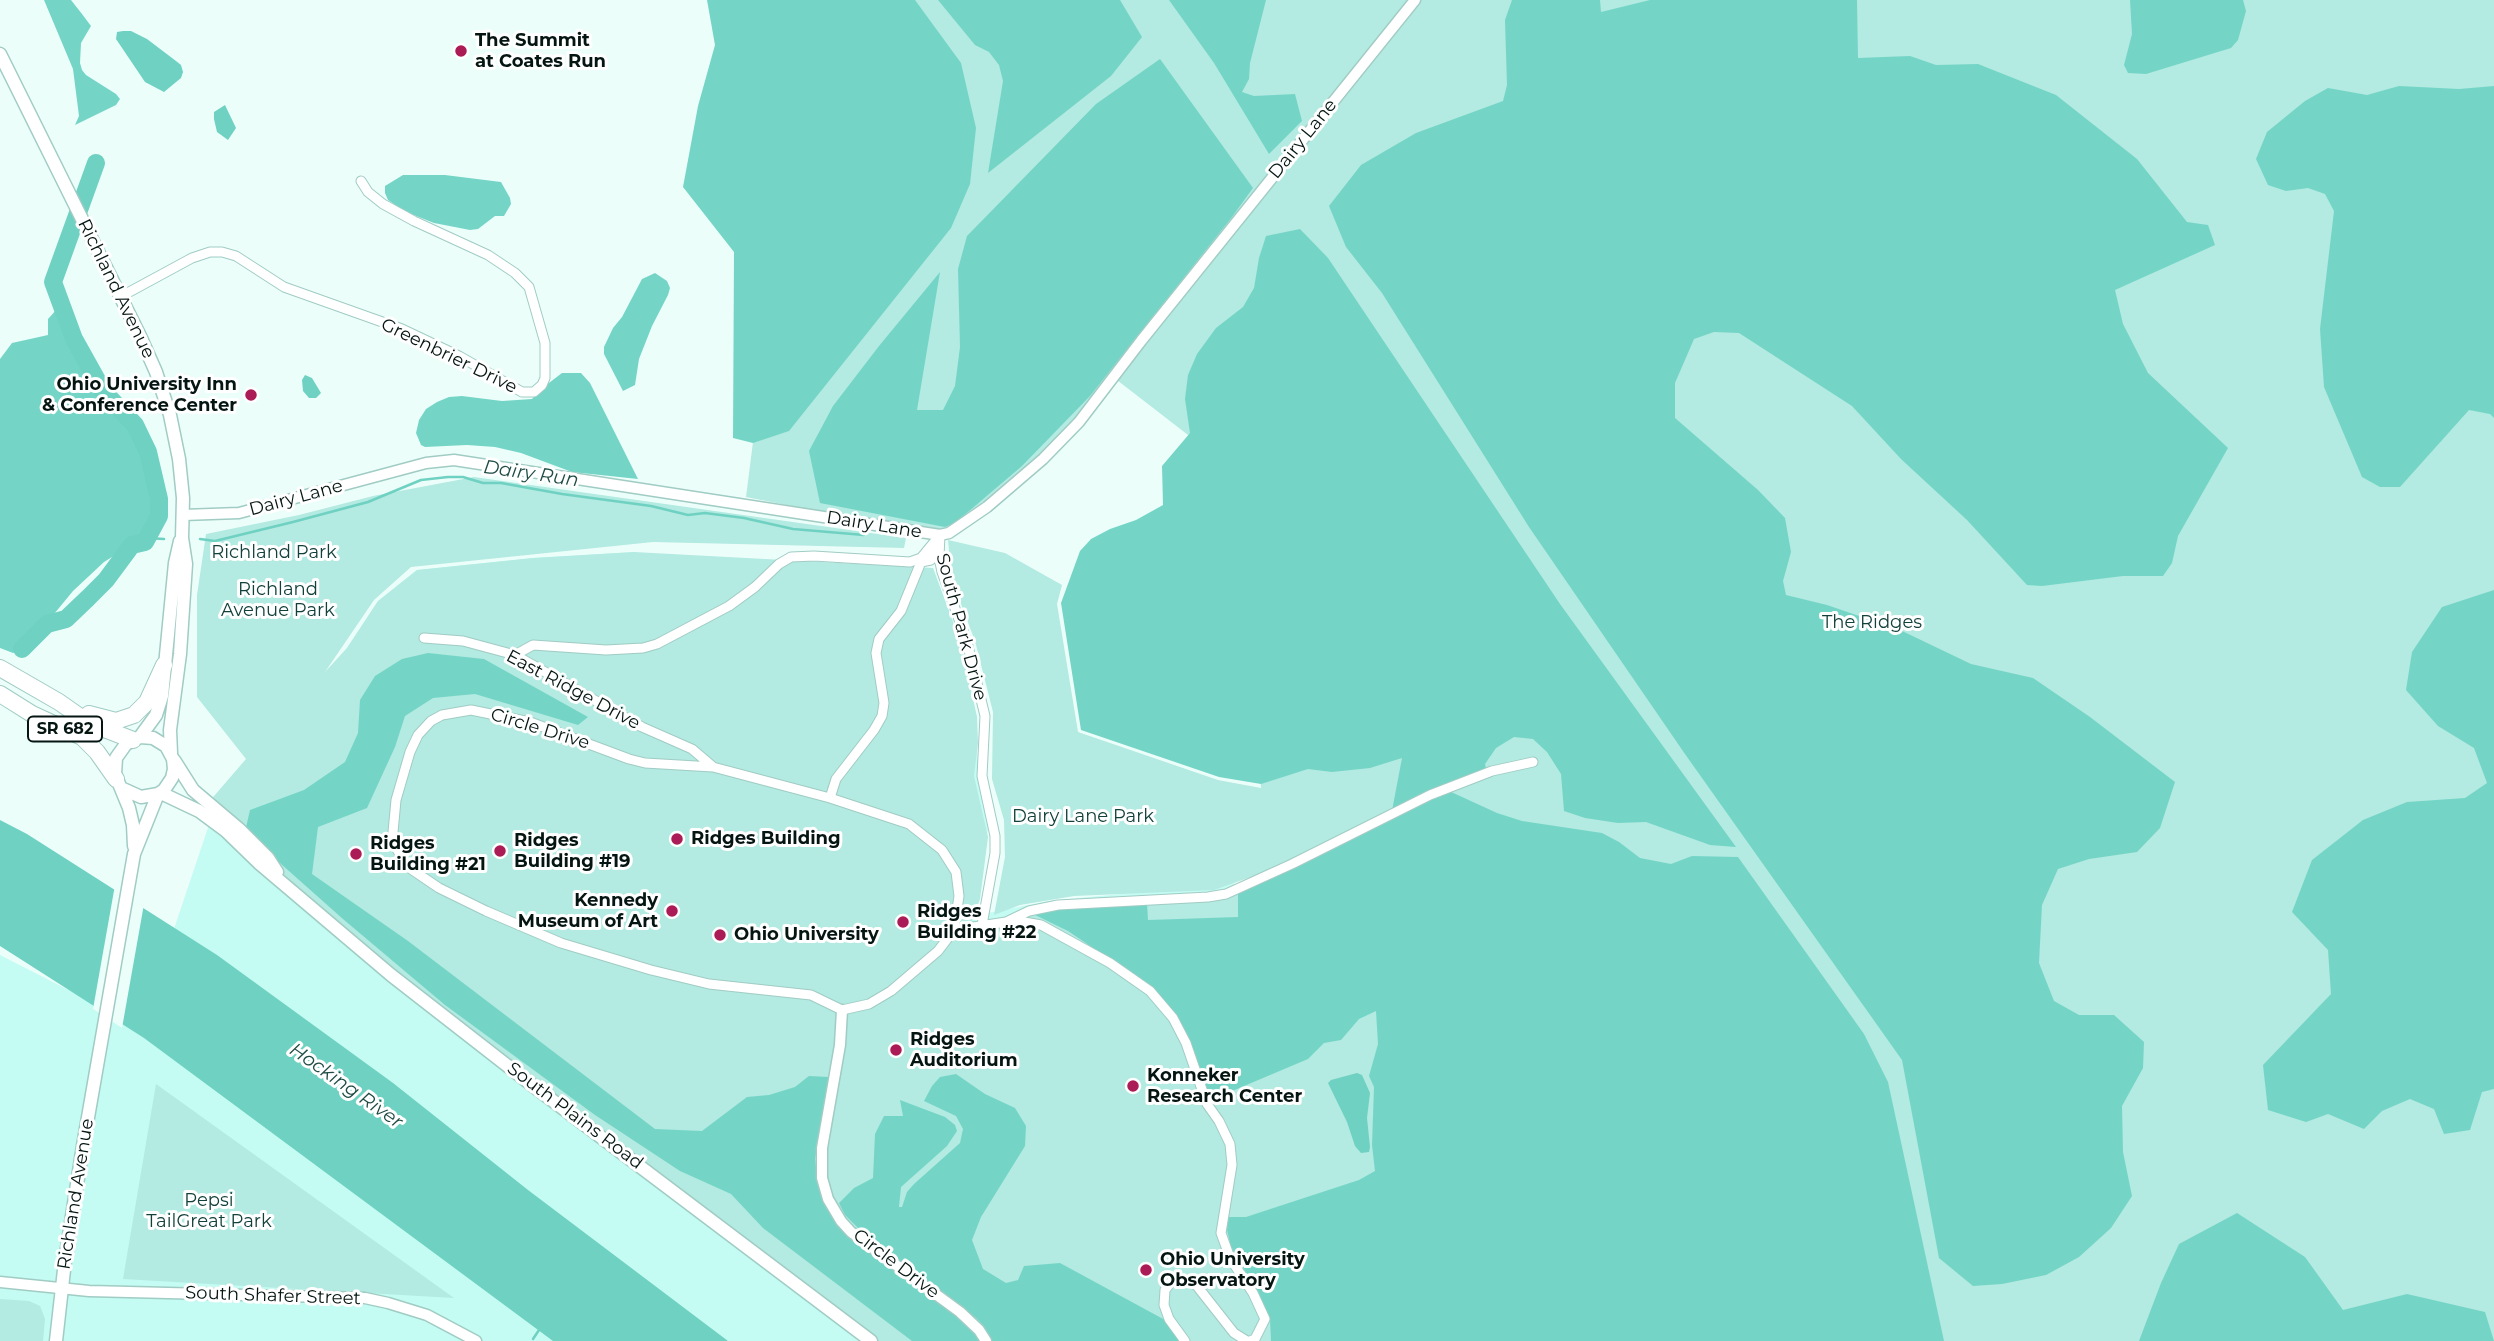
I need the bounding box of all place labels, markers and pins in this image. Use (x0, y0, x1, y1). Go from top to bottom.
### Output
place label: The Summit at Coates Run (475, 30, 606, 72)
marker: The Summit at Coates Run (453, 43, 469, 59)
place label: Ohio University Inn & Conference Center (42, 374, 237, 416)
marker: Ohio University Inn & Conference Center (243, 387, 259, 403)
place label: Ridges Building (691, 828, 841, 850)
place label: Ridges Building #19 (514, 830, 631, 872)
marker: Ridges Building (669, 831, 685, 847)
place label: Ridges Building #21 (370, 833, 486, 876)
marker: Ridges Building #19 (492, 843, 508, 859)
marker: Ridges Building #21 (348, 846, 364, 862)
place label: Kennedy Museum of Art (518, 890, 658, 932)
place label: Ridges Building #22 (917, 901, 1036, 944)
marker: Kennedy Museum of Art (664, 903, 680, 919)
marker: Ridges Building #22 (895, 914, 911, 930)
place label: Ohio University (734, 924, 879, 946)
marker: Ohio University (712, 927, 728, 943)
place label: Ridges Auditorium (910, 1029, 1018, 1072)
marker: Ridges Auditorium (888, 1042, 904, 1058)
place label: Konneker Research Center (1147, 1065, 1302, 1108)
marker: Konneker Research Center (1125, 1078, 1141, 1094)
place label: Ohio University Observatory (1160, 1249, 1305, 1292)
marker: Ohio University Observatory (1138, 1262, 1154, 1278)

